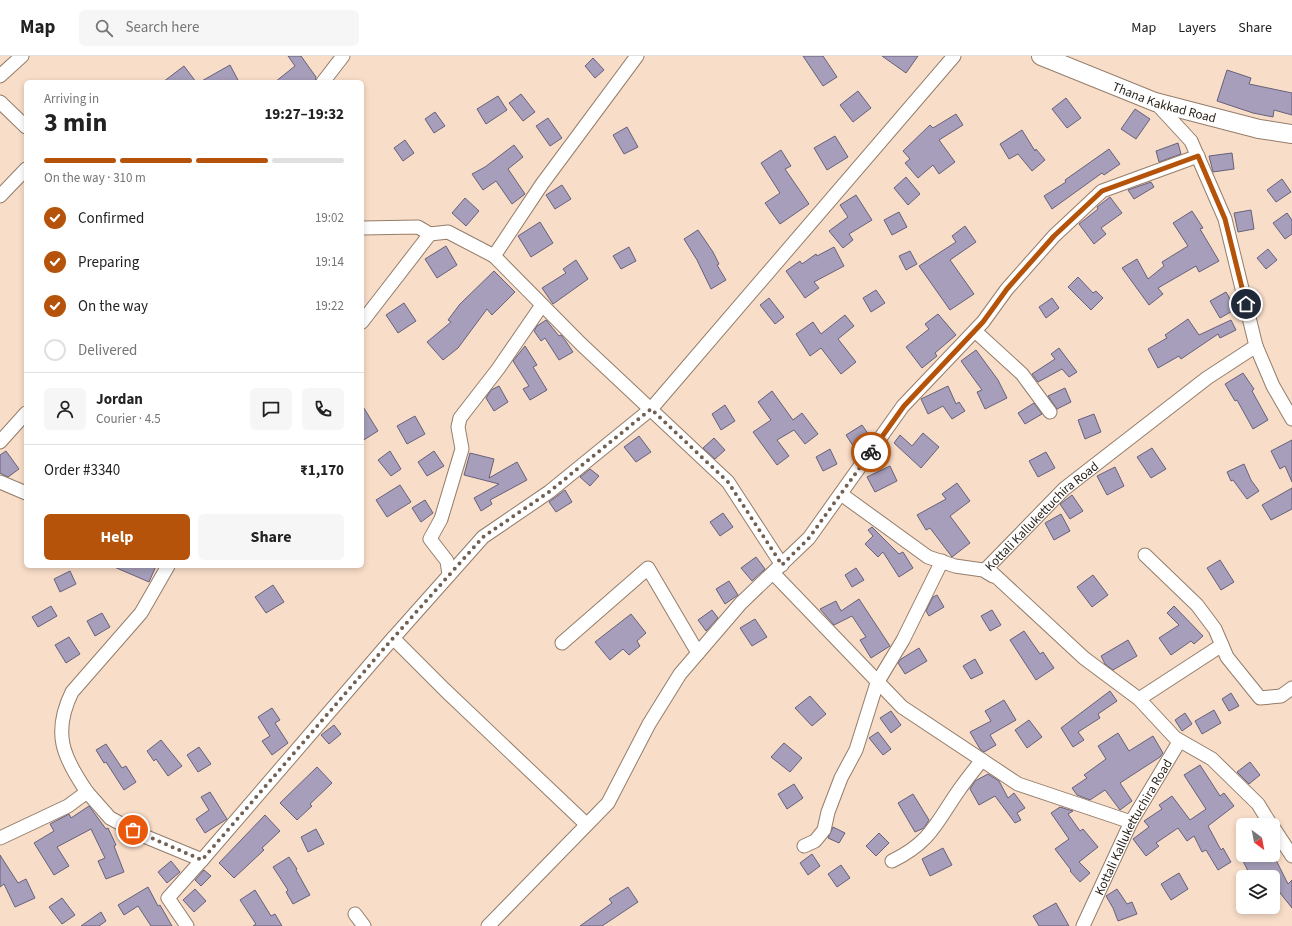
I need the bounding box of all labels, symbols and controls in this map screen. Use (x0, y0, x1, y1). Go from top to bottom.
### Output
search box (79, 10, 359, 46)
text: Map (20, 14, 55, 41)
icon: search (93, 17, 115, 39)
text: Search here (125, 17, 199, 38)
text: Map (1131, 18, 1156, 38)
text: Layers (1178, 18, 1216, 38)
text: Share (1238, 18, 1272, 38)
street label: Thana Kakkad Road (1110, 78, 1218, 128)
text: Arriving in (44, 90, 99, 108)
text: 3 min (44, 104, 107, 141)
text: 19:27–19:32 (264, 104, 344, 125)
text: On the way · 310 m (44, 169, 146, 187)
icon: check (44, 207, 66, 229)
text: Confirmed (78, 208, 144, 229)
text: 19:02 (315, 209, 344, 227)
icon: check (44, 251, 66, 273)
text: Preparing (78, 252, 139, 273)
text: 19:14 (315, 253, 344, 271)
pin (1229, 287, 1263, 321)
icon: home (1235, 293, 1257, 315)
icon: check (44, 295, 66, 317)
text: On the way (78, 296, 148, 317)
text: 19:22 (315, 297, 344, 315)
text: Delivered (78, 340, 137, 361)
button: person (44, 388, 86, 430)
button: chat (250, 388, 292, 430)
button: phone (302, 388, 344, 430)
text: Jordan (96, 389, 143, 410)
text: Courier · 4.5 (96, 410, 161, 428)
courier (851, 432, 891, 472)
icon: bike (860, 441, 882, 463)
street label: Kottali Kallukettuchira Road (981, 457, 1103, 575)
text: Order #3340 (44, 460, 120, 481)
text: ₹1,170 (300, 460, 344, 481)
button: Help (44, 514, 190, 560)
button: Share (198, 514, 344, 560)
street label: Kottali Kallukettuchira Road (1090, 756, 1177, 898)
pin (116, 813, 150, 847)
north arrow (1236, 818, 1280, 862)
map controls (1236, 818, 1280, 914)
icon: bag (122, 819, 144, 841)
button: layers (1236, 870, 1280, 914)

